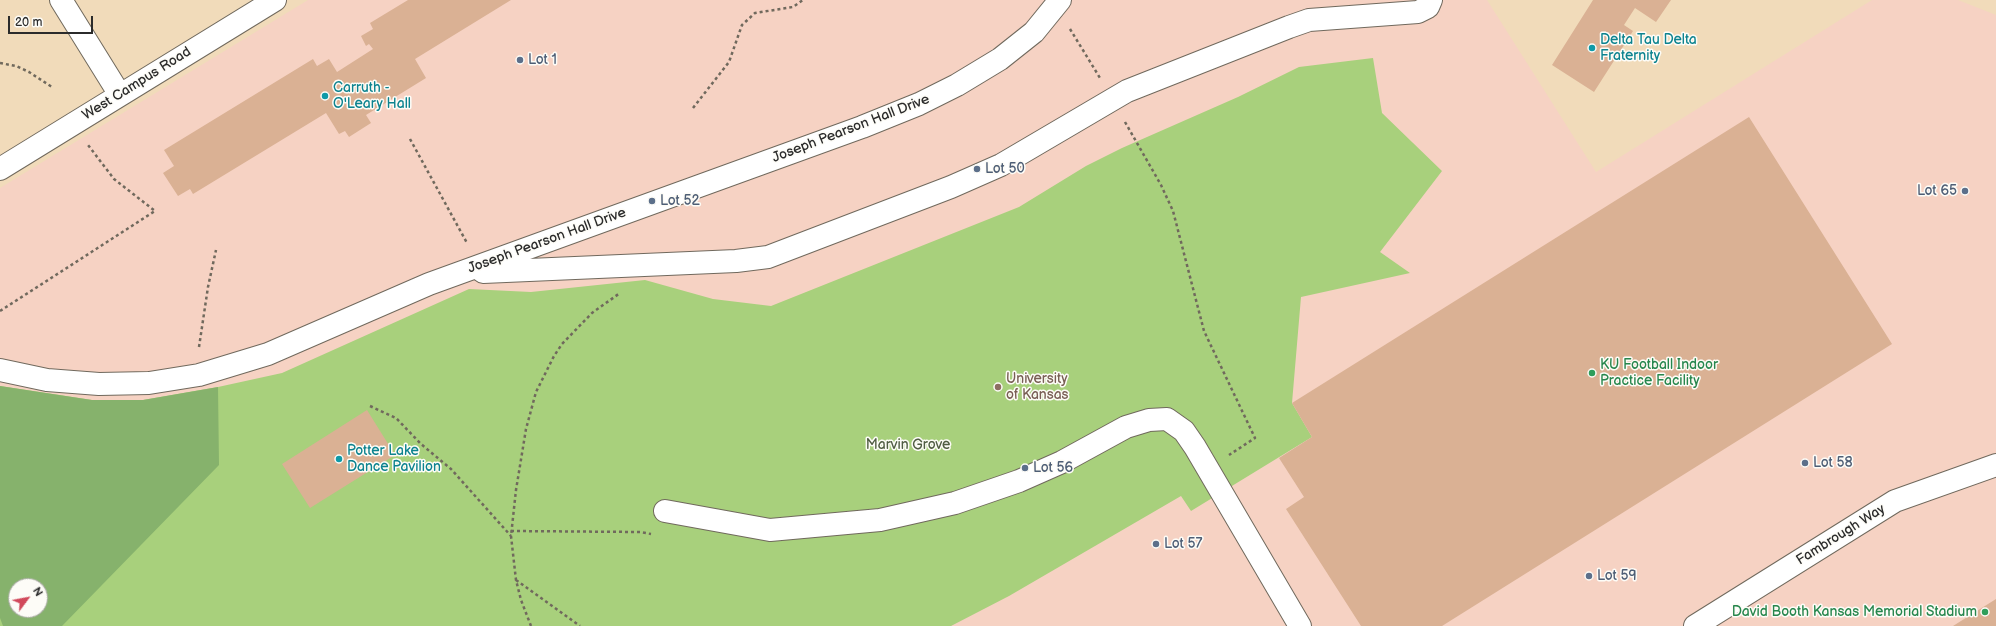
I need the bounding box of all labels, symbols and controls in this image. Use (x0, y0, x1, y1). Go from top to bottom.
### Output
scale bar (10, 8, 95, 34)
text: 20 m (15, 15, 42, 30)
place label: Delta Tau Delta Fraternity (1600, 32, 1697, 64)
marker: Delta Tau Delta Fraternity (1587, 43, 1597, 53)
street label: West Campus Road (80, 44, 194, 124)
place label: Lot 1 (528, 52, 557, 68)
marker: Lot 1 (515, 55, 525, 65)
place label: Carruth - O'Leary Hall (333, 80, 411, 112)
marker: Carruth - O'Leary Hall (320, 91, 330, 101)
street label: Joseph Pearson Hall Drive (770, 91, 932, 167)
place label: Lot 50 (985, 161, 1025, 177)
marker: Lot 50 (972, 164, 982, 174)
place label: Lot 65 (1917, 183, 1957, 199)
marker: Lot 65 (1960, 186, 1970, 196)
place label: Lot 52 (660, 193, 700, 209)
marker: Lot 52 (647, 196, 657, 206)
street label: Joseph Pearson Hall Drive (466, 205, 628, 277)
place label: KU Football Indoor Practice Facility (1600, 357, 1718, 390)
marker: KU Football Indoor Practice Facility (1587, 368, 1597, 378)
place label: University of Kansas (1006, 371, 1068, 404)
marker: University of Kansas (993, 382, 1003, 392)
park label: Marvin Grove (866, 437, 950, 453)
place label: Potter Lake Dance Pavilion (347, 443, 441, 476)
marker: Potter Lake Dance Pavilion (334, 454, 344, 464)
place label: Lot 58 (1813, 455, 1853, 471)
marker: Lot 58 (1800, 458, 1810, 468)
place label: Lot 56 (1033, 460, 1073, 476)
marker: Lot 56 (1020, 463, 1030, 473)
street label: Fambrough Way (1793, 501, 1889, 569)
place label: Lot 57 (1164, 536, 1202, 552)
marker: Lot 57 (1151, 539, 1161, 549)
place label: Lot 59 (1597, 568, 1637, 584)
marker: Lot 59 (1584, 571, 1594, 581)
north arrow (8, 578, 48, 618)
text: N (30, 585, 45, 599)
place label: David Booth Kansas Memorial Stadium (1732, 604, 1977, 620)
marker: David Booth Kansas Memorial Stadium (1980, 607, 1990, 617)

